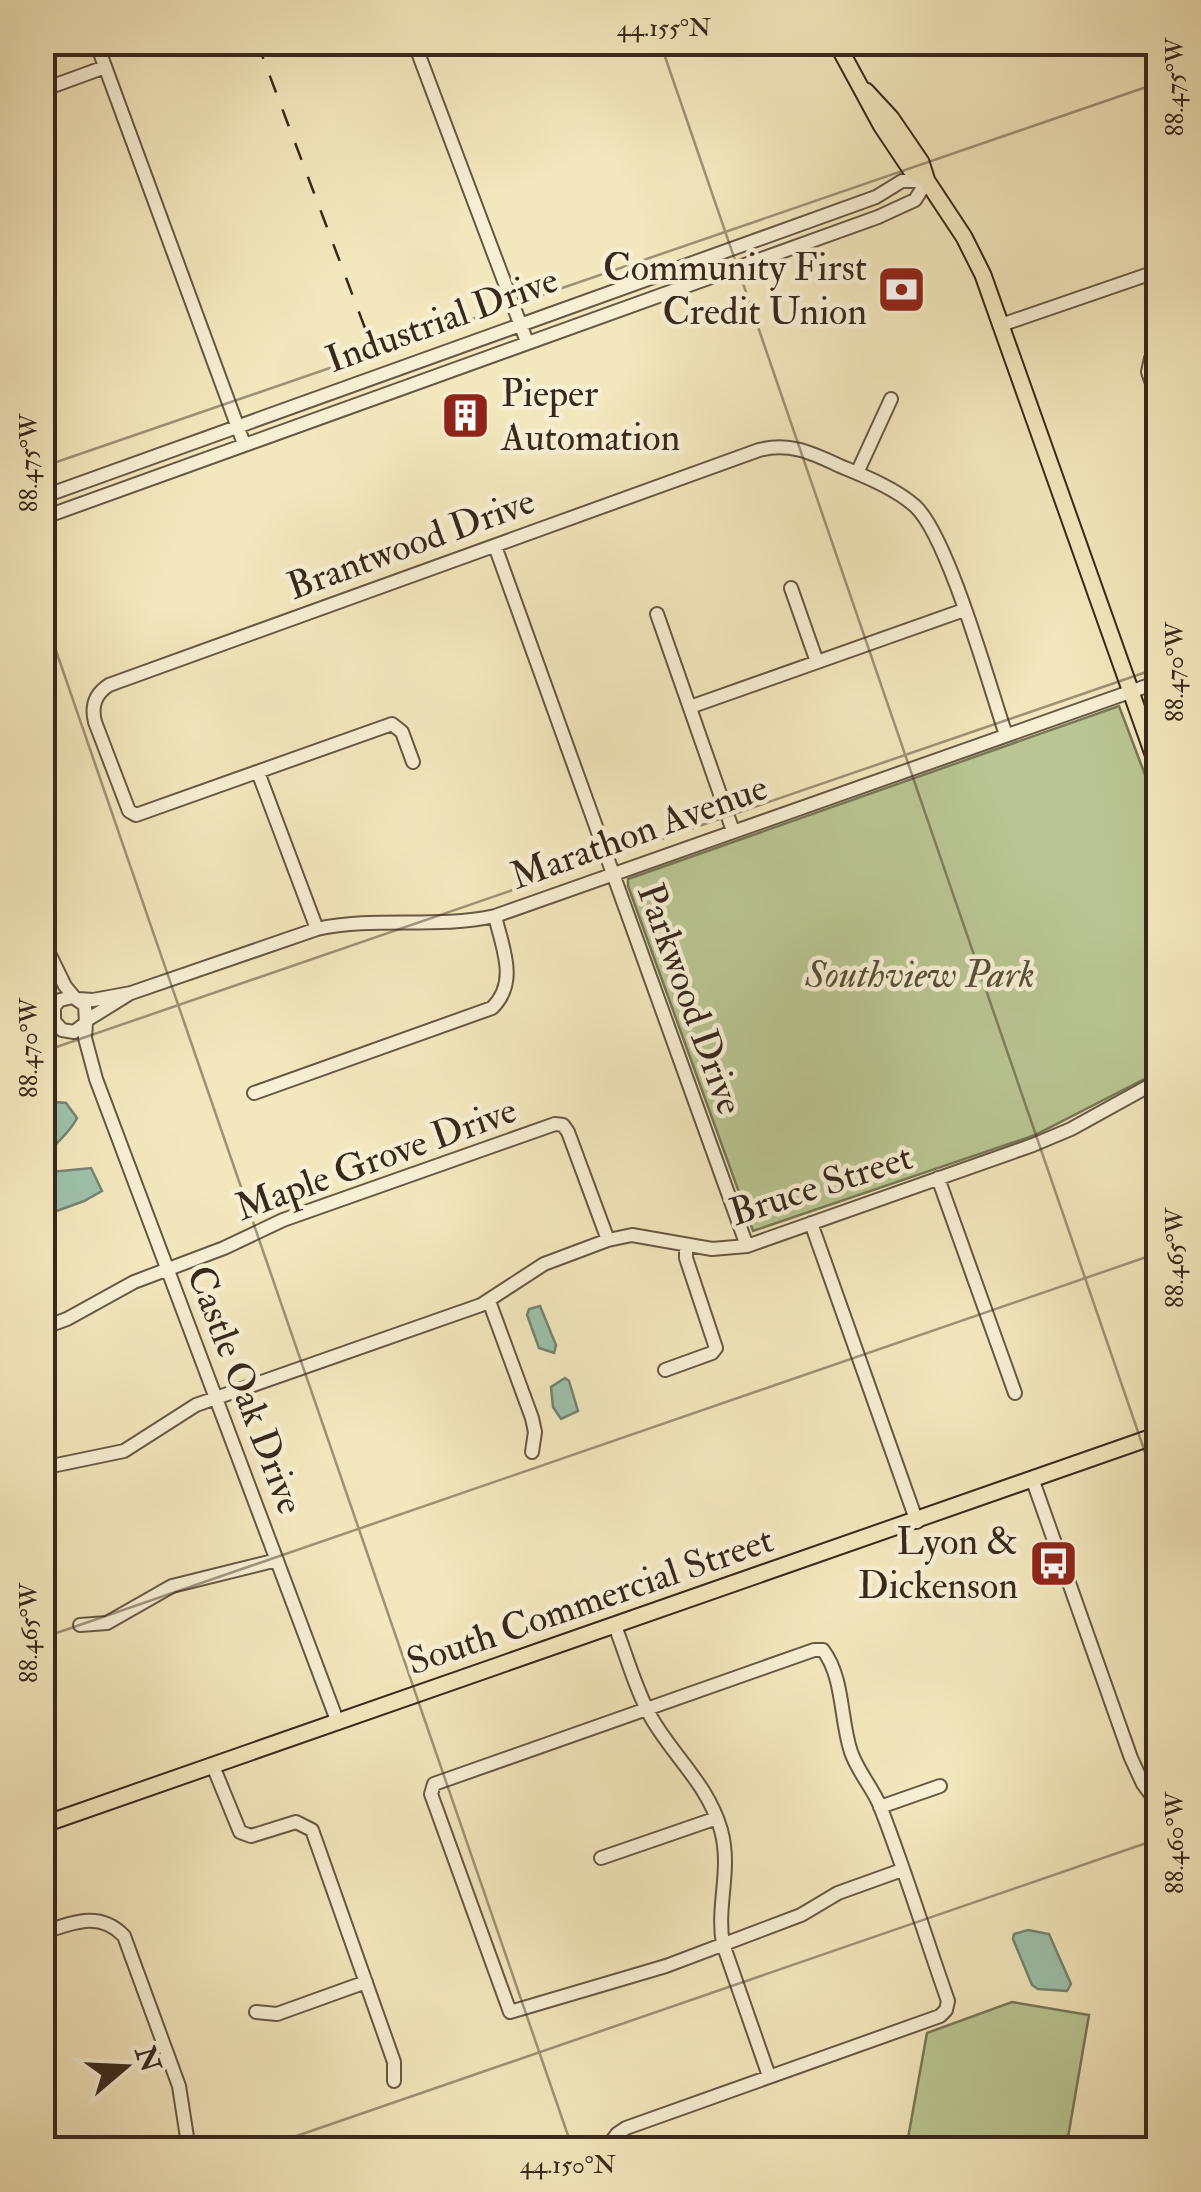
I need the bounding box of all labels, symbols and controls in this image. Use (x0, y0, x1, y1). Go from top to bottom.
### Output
text: 44.155°N (617, 13, 712, 44)
text: 88.475°W (1160, 36, 1191, 136)
place label: Community First Credit Union (603, 244, 867, 336)
street label: Industrial Drive (320, 256, 565, 384)
bank icon: Community First Credit Union (876, 264, 928, 316)
place label: Pieper Automation (500, 370, 680, 462)
building icon: Pieper Automation (440, 390, 492, 442)
text: 88.475°W (14, 412, 45, 512)
street label: Brantwood Drive (281, 477, 541, 611)
text: 88.470°W (1160, 620, 1191, 722)
street label: Marathon Avenue (504, 763, 774, 901)
street label: Parkwood Drive (626, 877, 754, 1121)
park label: Southview Park (804, 951, 1035, 999)
text: 88.470°W (14, 996, 45, 1098)
street label: Maple Grove Drive (229, 1086, 523, 1232)
street label: Bruce Street (724, 1133, 918, 1237)
text: 88.465°W (1160, 1206, 1191, 1308)
street label: Castle Oak Drive (176, 1259, 314, 1521)
street label: South Commercial Street (400, 1516, 780, 1686)
place label: Lyon & Dickenson (858, 1518, 1018, 1610)
bus stop icon: Lyon & Dickenson (1027, 1538, 1079, 1590)
text: 88.465°W (14, 1581, 45, 1683)
text: 88.460°W (1160, 1791, 1191, 1894)
north arrow (75, 2017, 175, 2117)
text: N (126, 2041, 168, 2078)
text: 44.150°N (520, 2150, 617, 2181)

